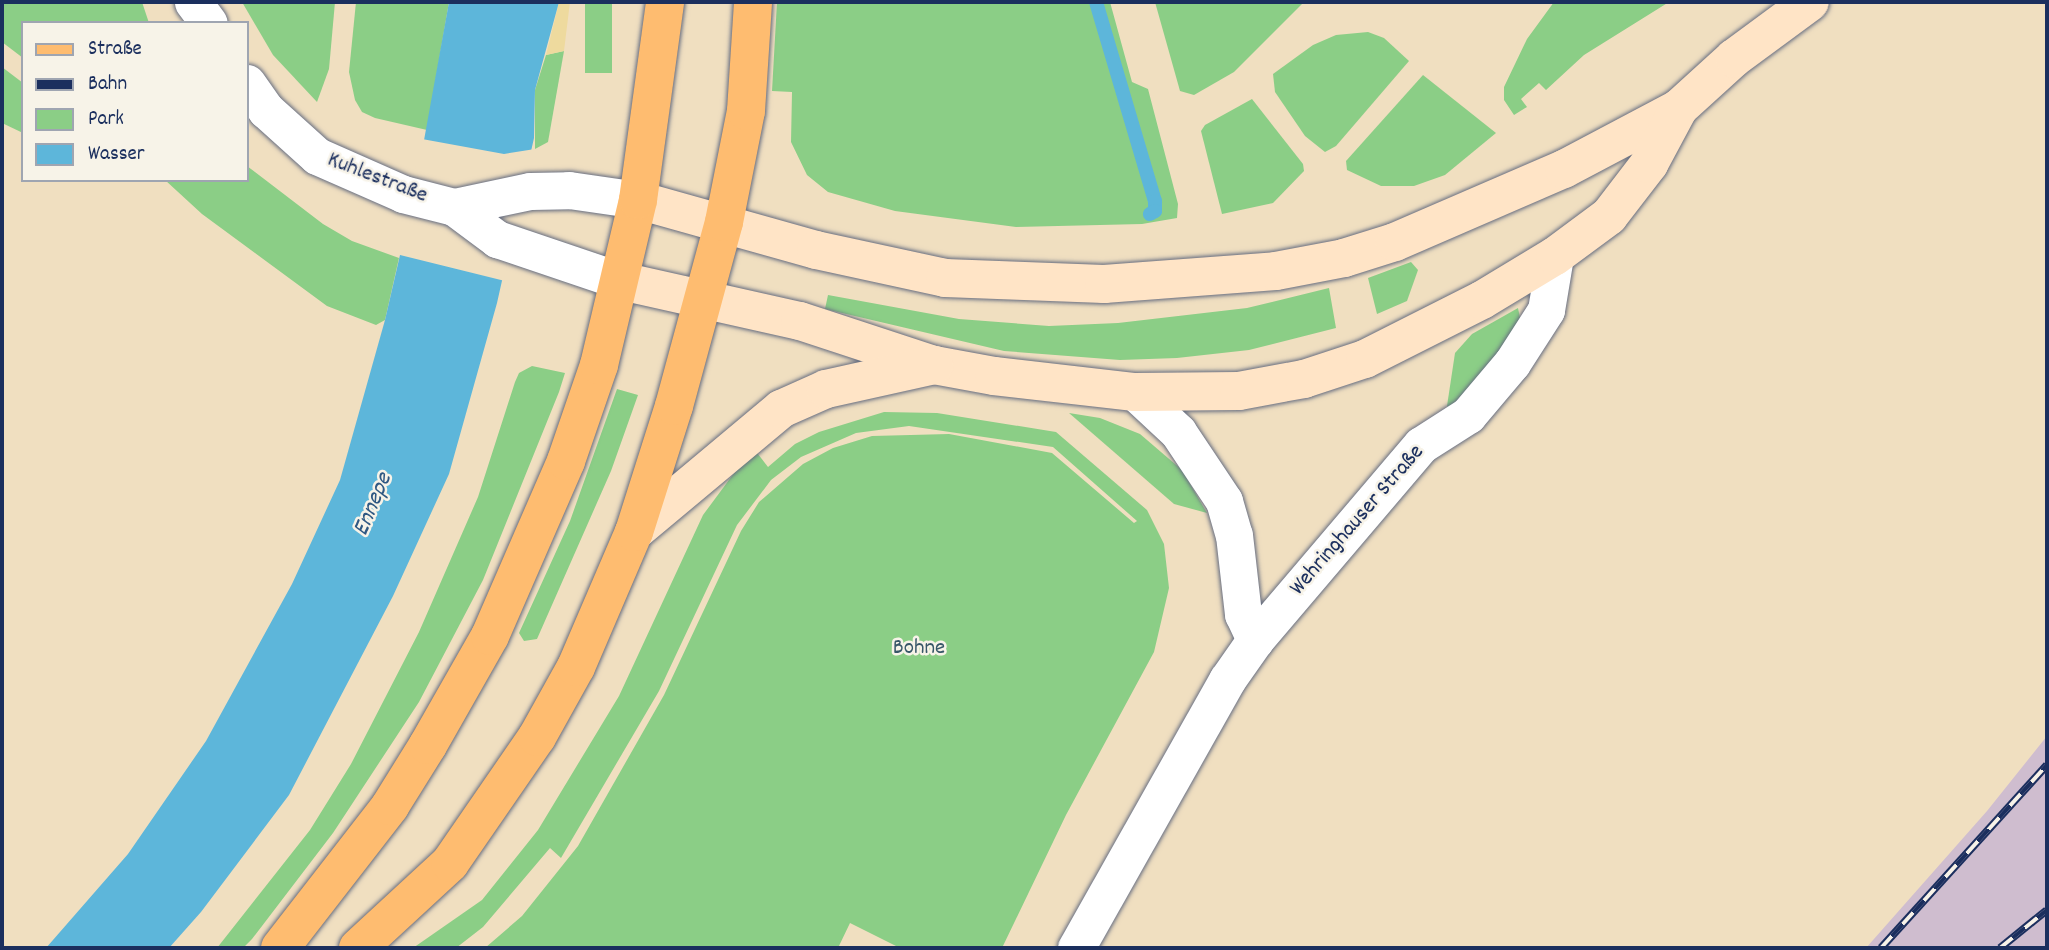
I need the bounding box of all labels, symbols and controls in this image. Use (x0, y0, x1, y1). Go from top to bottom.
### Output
legend (21, 21, 248, 182)
text: Straße (88, 35, 142, 65)
text: Bahn (88, 70, 127, 100)
text: Park (88, 105, 124, 135)
text: Wasser (88, 140, 145, 170)
street label: Kuhlestraße (323, 147, 431, 211)
street label: Wehringhauser Straße (1285, 440, 1431, 602)
water label: Ennepe (348, 469, 400, 541)
park label: Bohne (893, 635, 945, 663)

